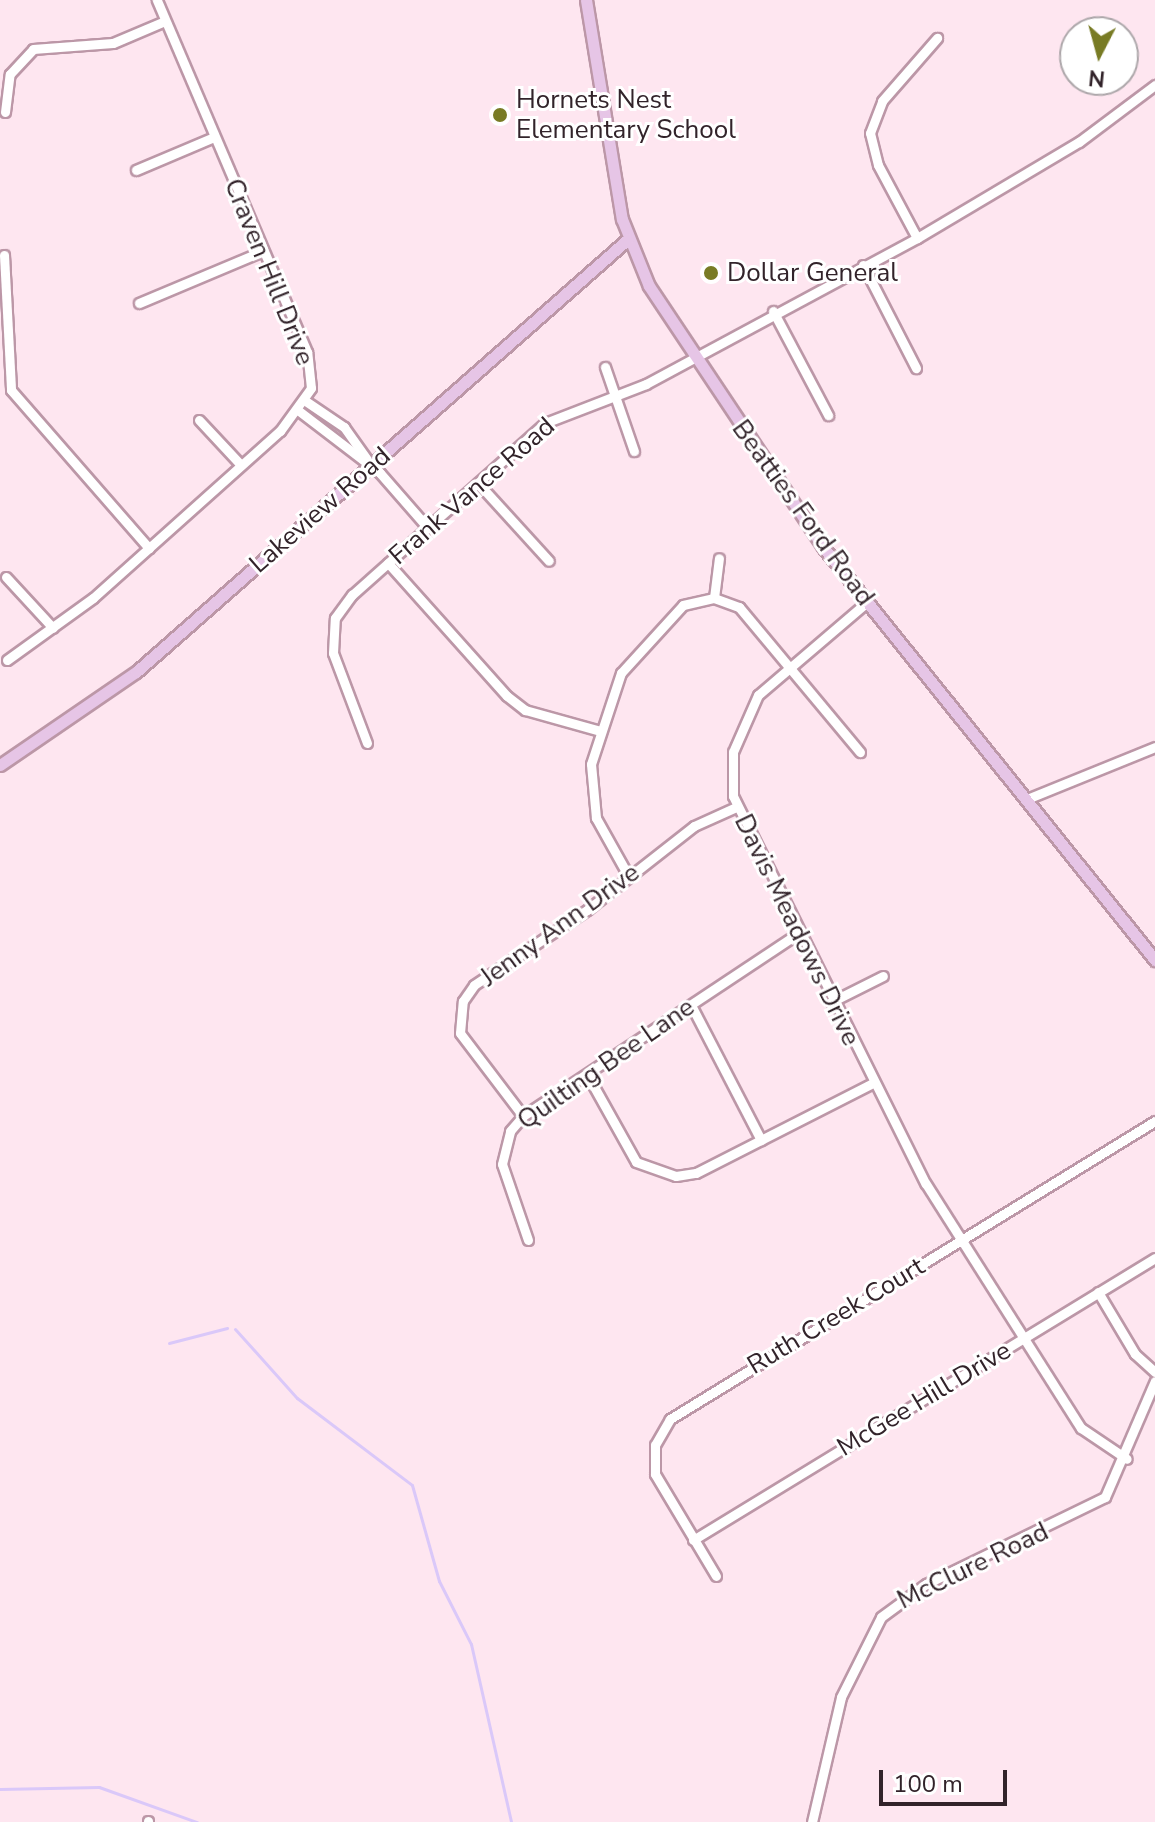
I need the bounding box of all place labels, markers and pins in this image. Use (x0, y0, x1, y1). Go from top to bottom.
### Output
place label: Hornets Nest Elementary School (516, 84, 736, 146)
marker: Hornets Nest Elementary School (491, 106, 509, 124)
place label: Dollar General (727, 257, 898, 289)
marker: Dollar General (702, 264, 720, 282)

